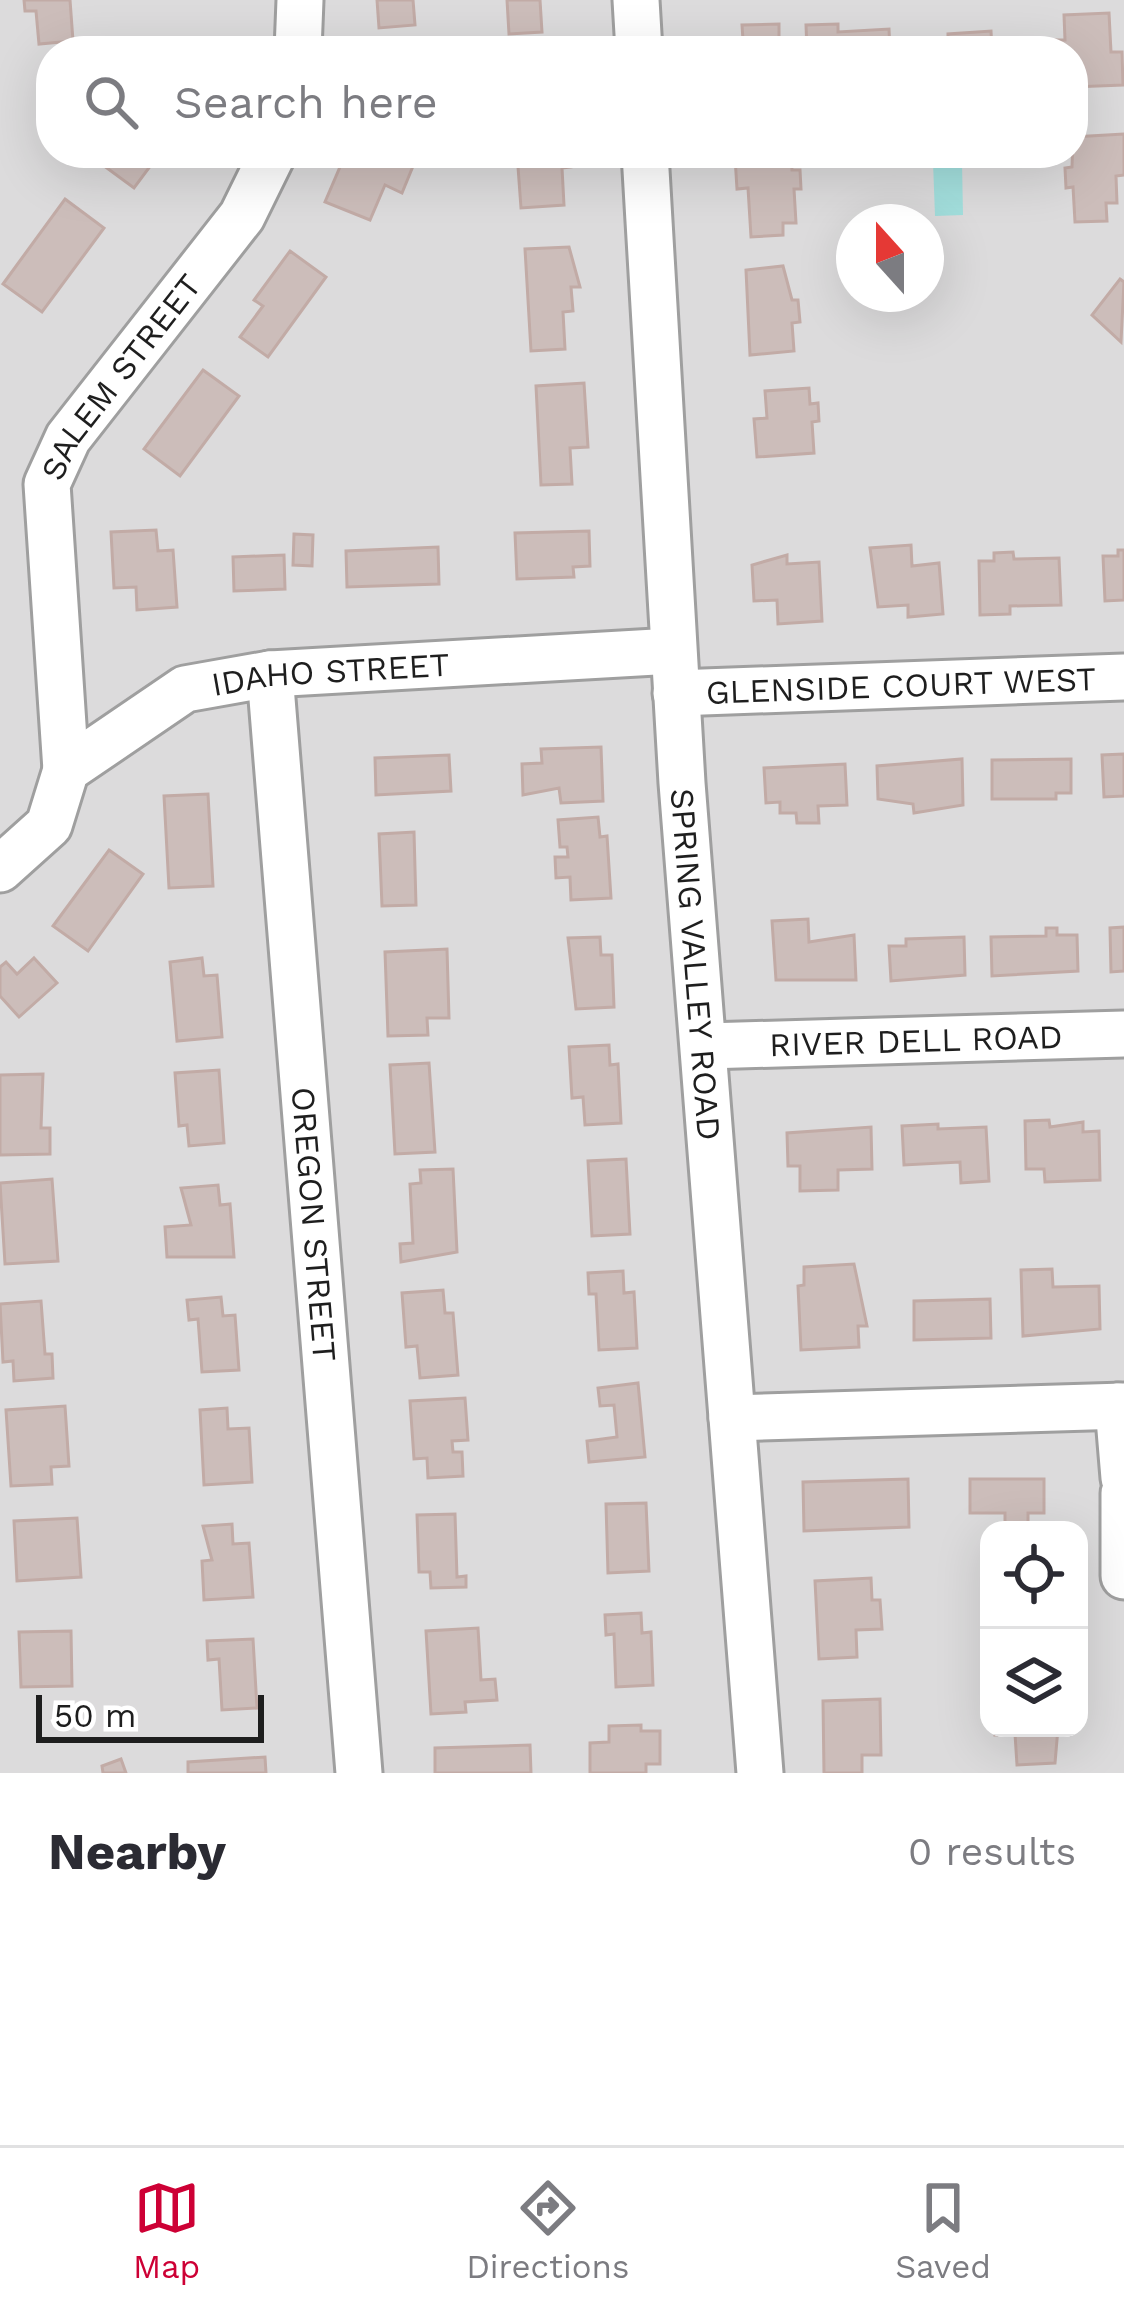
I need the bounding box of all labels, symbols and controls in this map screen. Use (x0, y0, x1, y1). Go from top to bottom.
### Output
search box (36, 36, 1088, 168)
icon: search (78, 69, 144, 135)
text: Search here (174, 76, 438, 129)
north arrow (836, 204, 944, 312)
street label: SALEM STREET (33, 266, 209, 486)
street label: IDAHO STREET (208, 645, 451, 704)
street label: GLENSIDE COURT WEST (705, 659, 1097, 712)
street label: SPRING VALLEY ROAD (662, 787, 729, 1142)
street label: RIVER DELL ROAD (769, 1017, 1063, 1064)
street label: OREGON STREET (284, 1085, 345, 1363)
map controls (980, 1521, 1088, 1737)
button: locate (980, 1521, 1088, 1629)
button: layers (980, 1629, 1088, 1737)
scale bar (36, 1689, 264, 1742)
text: 50 m (54, 1696, 136, 1735)
text: Nearby (48, 1822, 226, 1881)
text: 0 results (908, 1829, 1076, 1874)
tab: Map (133, 2175, 200, 2286)
tab: Directions (466, 2175, 629, 2286)
tab: Saved (895, 2175, 991, 2286)

